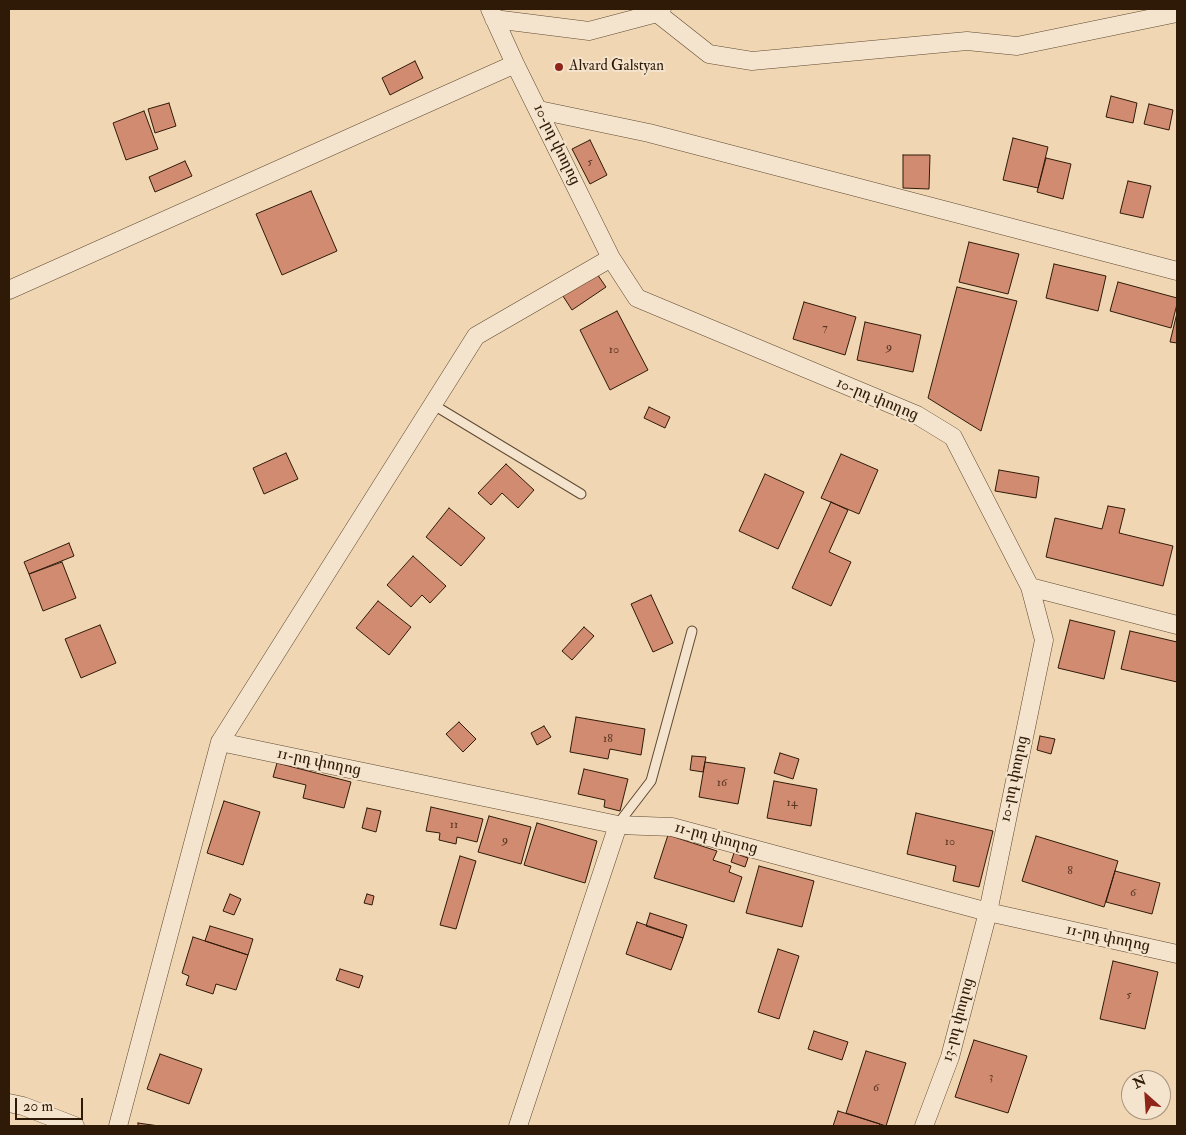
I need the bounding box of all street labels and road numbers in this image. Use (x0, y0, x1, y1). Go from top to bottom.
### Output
street label: 10-րդ փողոց (529, 102, 583, 188)
street label: 10-րդ փողոց (833, 375, 921, 425)
street label: 10-րդ փողոց (997, 734, 1033, 824)
street label: 11-րդ փողոց (275, 745, 363, 781)
street label: 11-րդ փողոց (672, 819, 760, 859)
street label: 11-րդ փողոց (1064, 921, 1152, 957)
street label: 13-րդ փողոց (939, 976, 979, 1064)

